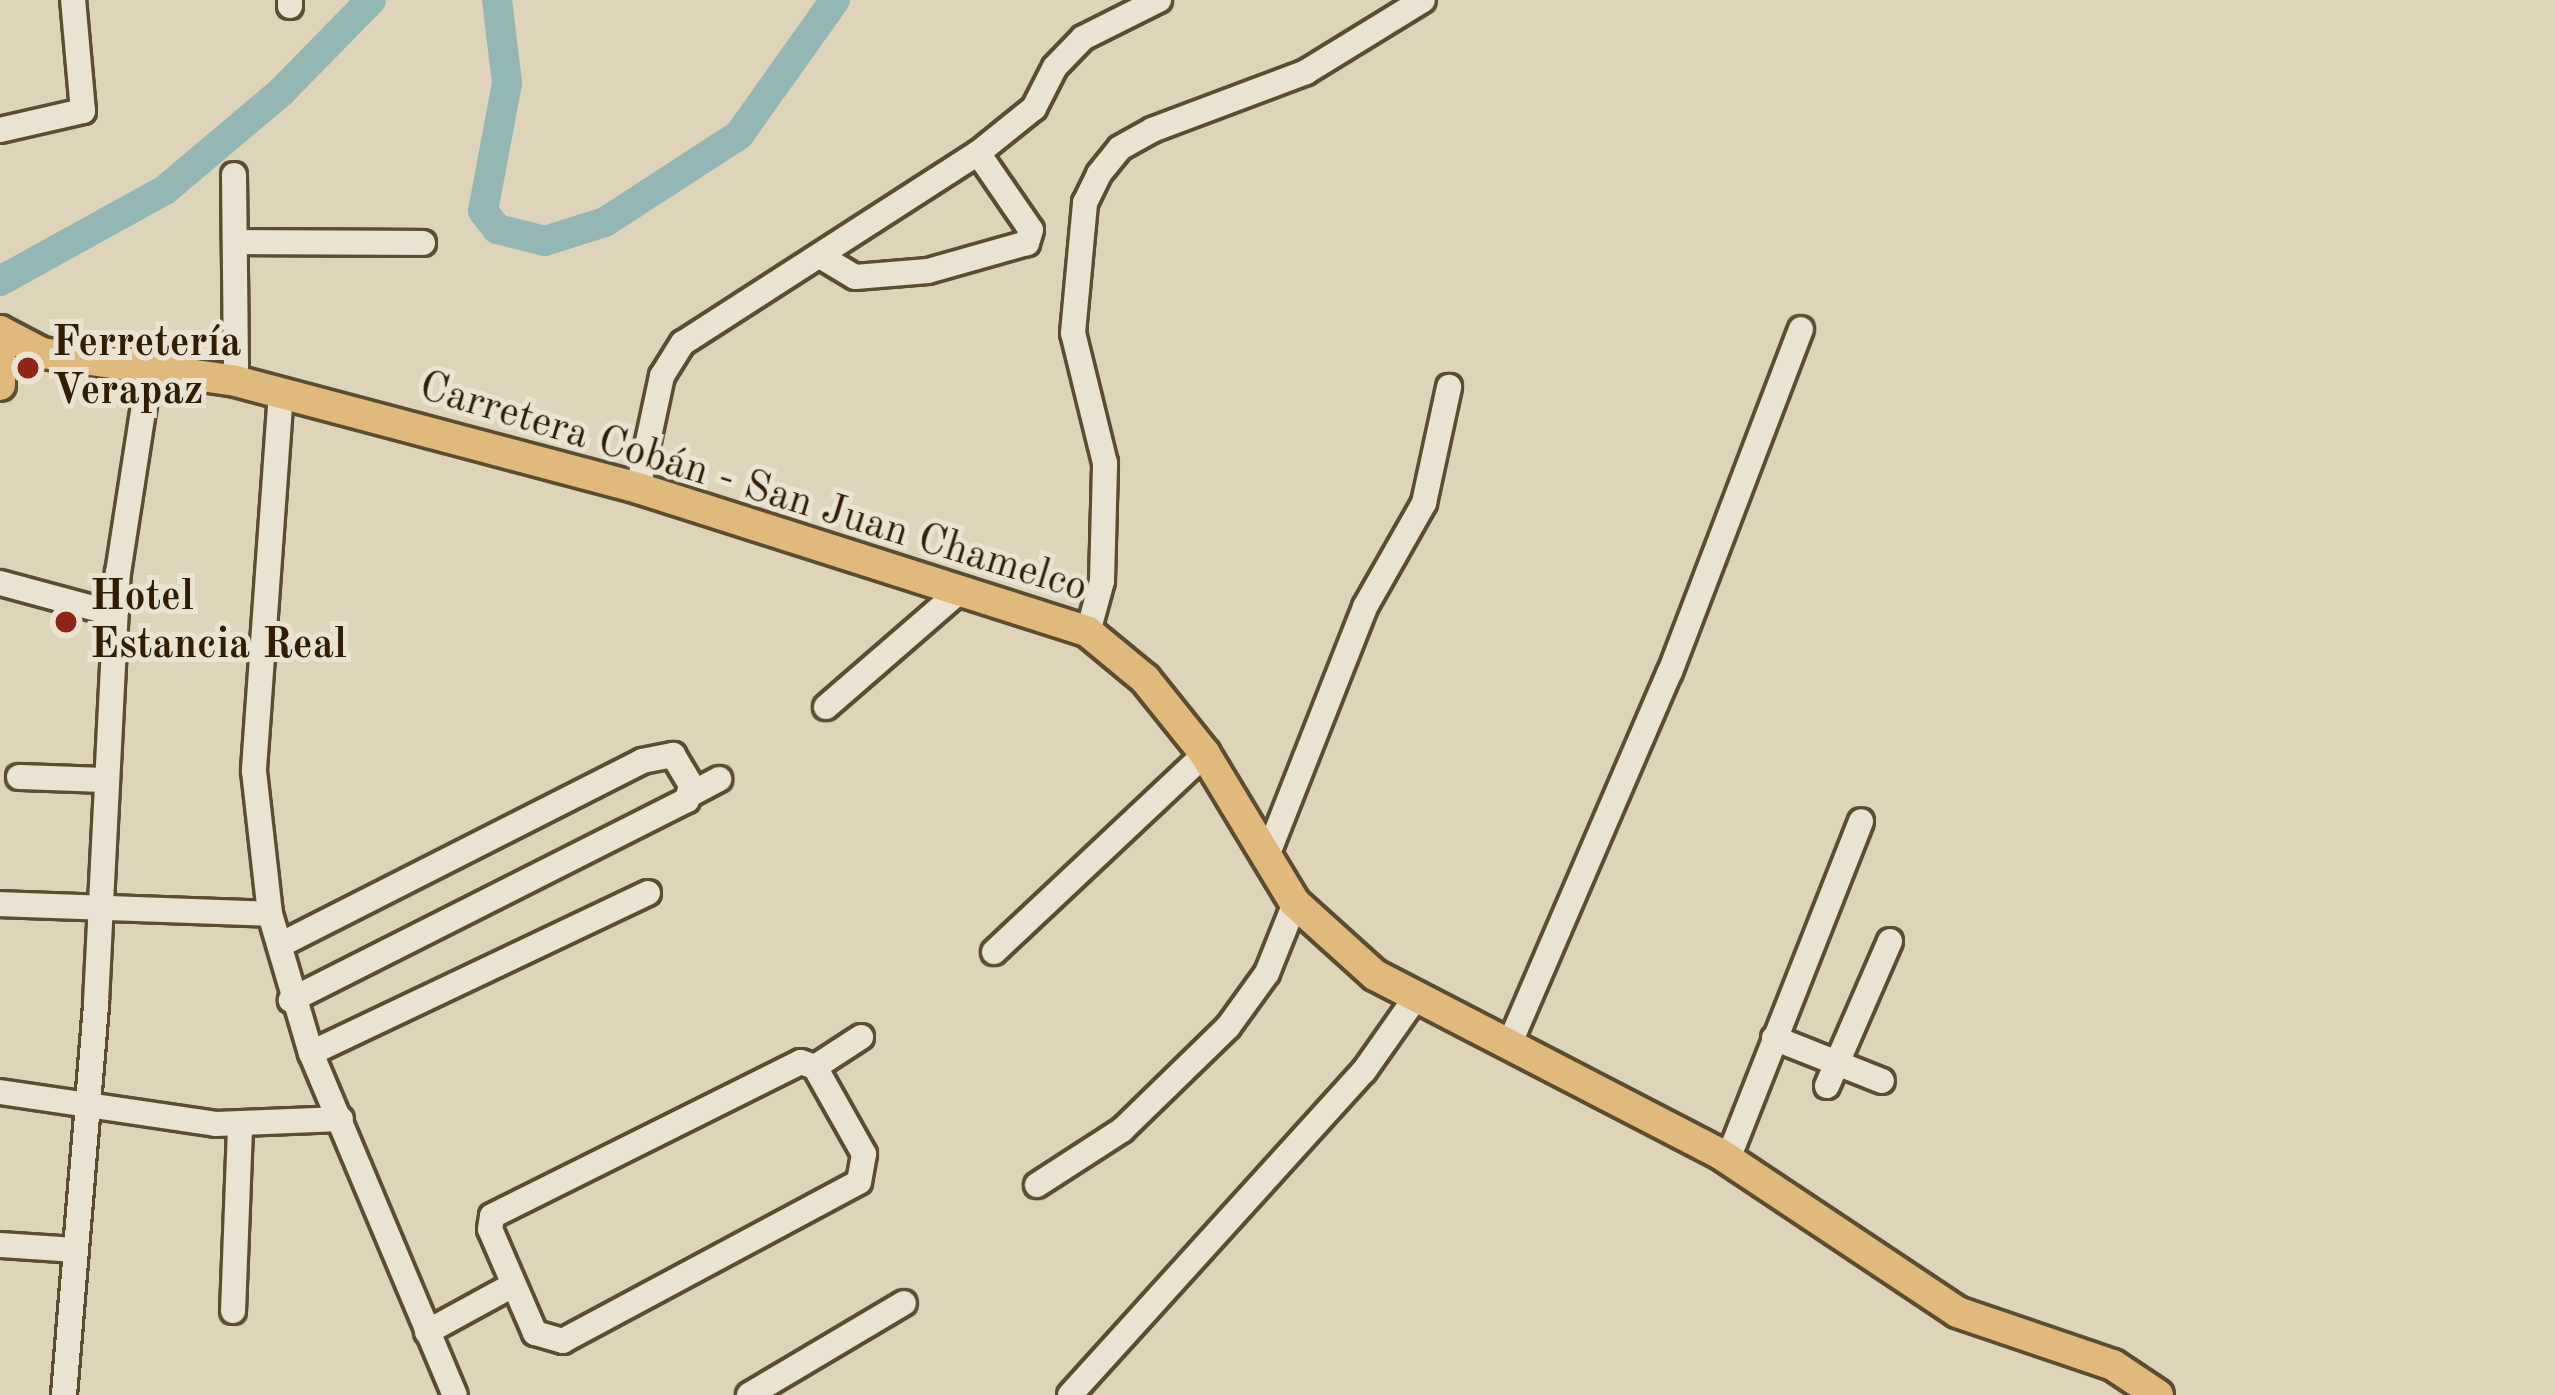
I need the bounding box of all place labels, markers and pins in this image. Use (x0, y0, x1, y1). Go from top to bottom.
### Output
place label: Ferretería Verapaz (52, 319, 242, 418)
marker: Ferretería Verapaz (15, 355, 41, 381)
place label: Hotel Estancia Real (90, 573, 347, 672)
marker: Hotel Estancia Real (53, 609, 79, 635)

